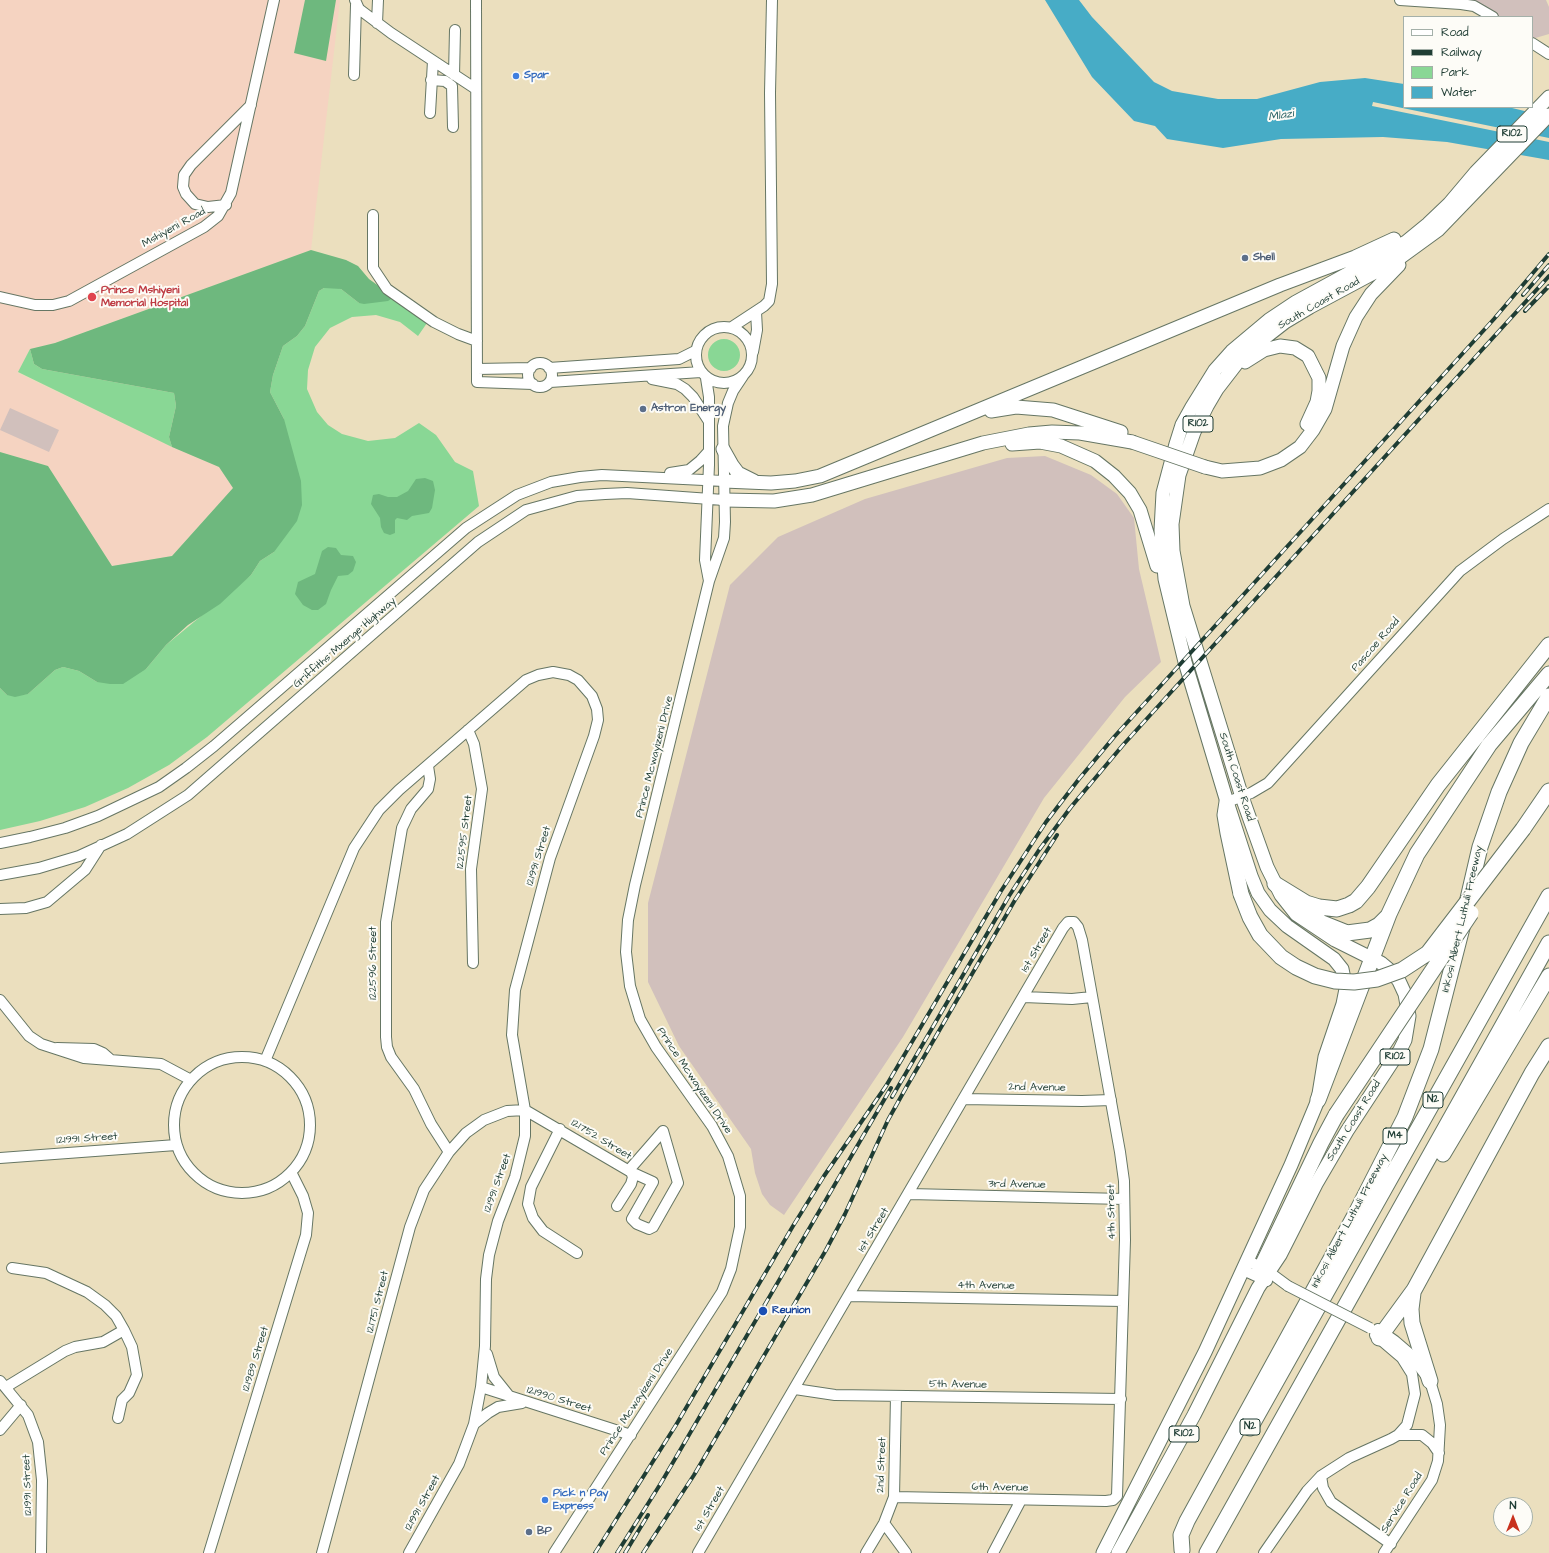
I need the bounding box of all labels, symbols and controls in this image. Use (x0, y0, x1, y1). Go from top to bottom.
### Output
legend (1403, 16, 1533, 108)
text: Road (1441, 24, 1469, 41)
text: Railway (1441, 44, 1482, 61)
text: Park (1441, 64, 1469, 81)
place label: Spar (524, 69, 549, 83)
marker: Spar (511, 71, 521, 81)
text: Water (1441, 84, 1476, 101)
water label: Mlazi (1267, 107, 1295, 125)
road number: R102 (1497, 126, 1527, 142)
street label: Mshiyeni Road (140, 205, 208, 251)
place label: Shell (1253, 251, 1275, 265)
marker: Shell (1240, 253, 1250, 263)
street label: South Coast Road (1276, 275, 1362, 333)
place label: Prince Mshiyeni Memorial Hospital (101, 284, 188, 310)
marker: Prince Mshiyeni Memorial Hospital (86, 291, 98, 303)
place label: Astron Energy (651, 402, 726, 416)
marker: Astron Energy (638, 404, 648, 414)
road number: R102 (1183, 416, 1213, 432)
street label: Griffiths Mxenge Highway (291, 595, 399, 691)
street label: Pascoe Road (1349, 615, 1403, 675)
street label: Prince Mcwayizeni Drive (633, 695, 677, 819)
street label: South Coast Road (1215, 731, 1257, 823)
street label: 122595 Street (454, 794, 476, 870)
street label: 121991 Street (524, 825, 554, 887)
street label: Inkosi Albert Luthuli Freeway (1440, 844, 1486, 994)
street label: 1st Street (1019, 925, 1055, 975)
street label: 122596 Street (367, 926, 381, 1000)
street label: Prince Mcwayizeni Drive (653, 1025, 735, 1137)
road number: R102 (1380, 1049, 1410, 1065)
street label: South Coast Road (1324, 1078, 1384, 1164)
street label: 2nd Avenue (1008, 1081, 1066, 1095)
road number: N2 (1423, 1092, 1443, 1108)
street label: 121752 Street (568, 1117, 634, 1163)
road number: M4 (1383, 1128, 1407, 1144)
street label: 121991 Street (56, 1130, 118, 1148)
street label: 121991 Street (481, 1152, 515, 1214)
street label: Inkosi Albert Luthuli Freeway (1309, 1152, 1391, 1290)
street label: 3rd Avenue (988, 1178, 1046, 1192)
street label: 4th Street (1105, 1184, 1119, 1240)
street label: 1st Street (856, 1205, 892, 1255)
street label: 121751 Street (364, 1270, 392, 1334)
street label: 4th Avenue (957, 1279, 1015, 1293)
place label: Reunion (772, 1304, 810, 1318)
marker: Reunion (757, 1305, 769, 1317)
street label: 121989 Street (240, 1325, 272, 1393)
street label: Prince Mcwayizeni Drive (597, 1346, 677, 1458)
street label: 5th Avenue (929, 1378, 987, 1392)
street label: 121990 Street (525, 1384, 593, 1416)
road number: N2 (1240, 1419, 1260, 1435)
road number: R102 (1169, 1426, 1199, 1442)
street label: 2nd Street (874, 1437, 890, 1493)
street label: 121991 Street (20, 1454, 36, 1516)
street label: Service Road (1378, 1470, 1426, 1536)
street label: 121991 Street (402, 1473, 444, 1533)
street label: 6th Avenue (971, 1481, 1029, 1495)
street label: 1st Street (692, 1484, 728, 1534)
place label: Pick n Pay Express (553, 1487, 608, 1513)
marker: Pick n Pay Express (540, 1495, 550, 1505)
north arrow (1493, 1497, 1533, 1537)
text: N (1510, 1498, 1516, 1513)
place label: BP (537, 1525, 552, 1539)
marker: BP (524, 1527, 534, 1537)

